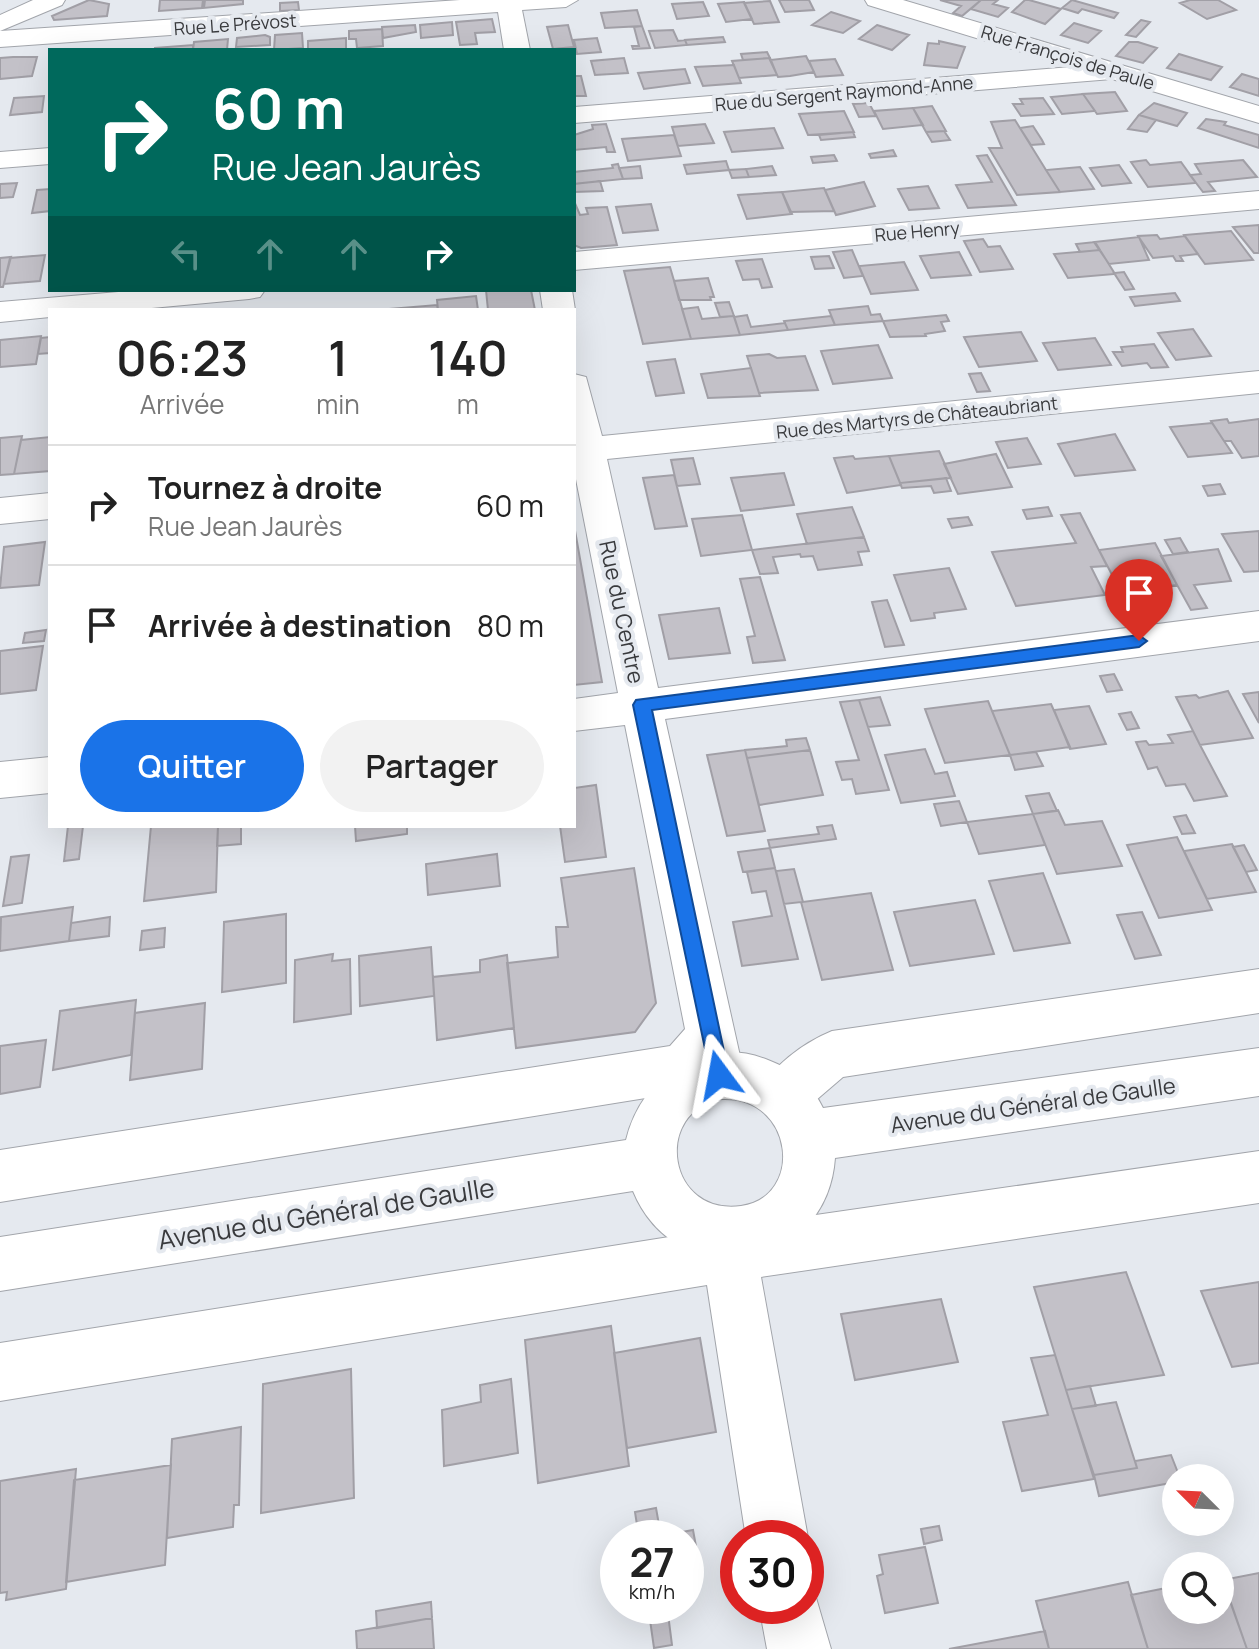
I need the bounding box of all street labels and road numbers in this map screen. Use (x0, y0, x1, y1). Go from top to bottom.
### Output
street label: Rue Le Prévost (173, 8, 297, 40)
street label: Rue François de Paule (978, 19, 1158, 95)
street label: Rue du Sergent Raymond-Anne (714, 70, 974, 116)
street label: Rue Henry (873, 215, 961, 247)
street label: Rue des Martyrs de Châteaubriant (775, 390, 1059, 444)
street label: Rue du Centre (592, 538, 652, 686)
street label: Avenue du Général de Gaulle (888, 1070, 1178, 1140)
street label: Avenue du Général de Gaulle (155, 1169, 497, 1257)

